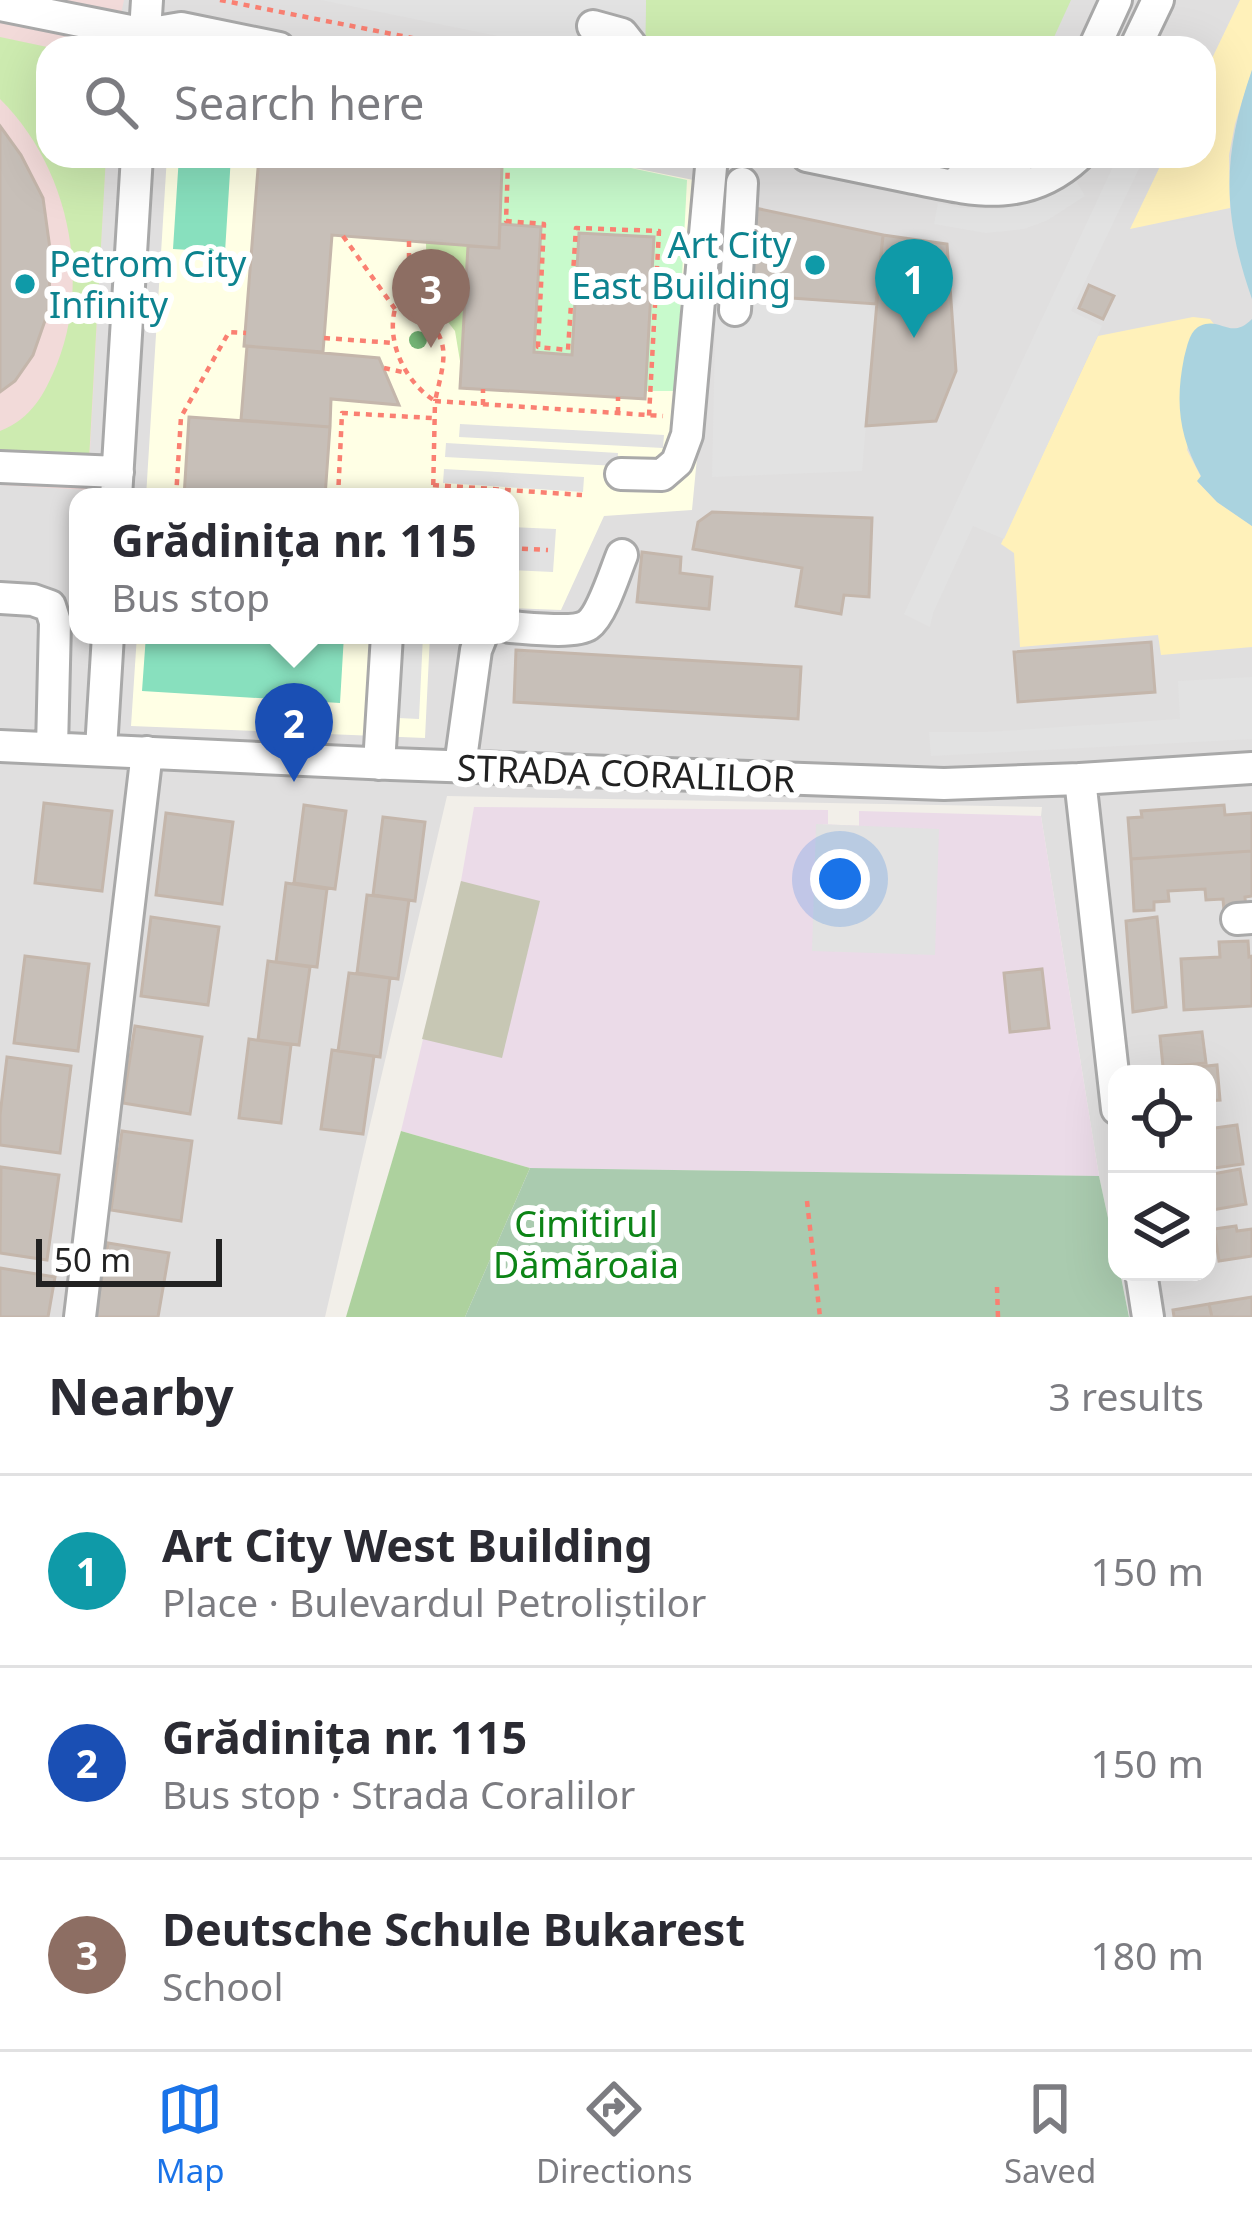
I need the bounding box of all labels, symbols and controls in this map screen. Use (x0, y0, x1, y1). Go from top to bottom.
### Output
search box (36, 36, 1216, 168)
icon: search (78, 69, 144, 135)
text: Search here (174, 72, 424, 133)
place label: Art City East Building (571, 220, 792, 310)
place label: Petrom City Infinity (49, 239, 247, 329)
pin: 1 (875, 239, 953, 338)
pin: 3 (392, 249, 470, 348)
marker: Art City East Building (802, 252, 828, 278)
marker: Petrom City Infinity (12, 271, 38, 297)
popup (69, 488, 519, 644)
text: Grădinița nr. 115 (111, 509, 477, 570)
text: Bus stop (111, 570, 270, 623)
pin: 2 (255, 683, 333, 782)
street label: STRADA CORALILOR (456, 743, 796, 803)
your location (810, 849, 870, 909)
map controls (1108, 1065, 1216, 1281)
button: locate (1108, 1065, 1216, 1173)
button: layers (1108, 1173, 1216, 1281)
park label: Cimitirul Dămăroaia (493, 1199, 679, 1289)
scale bar (36, 1233, 222, 1286)
text: 50 m (54, 1237, 131, 1282)
text: Nearby (48, 1360, 234, 1430)
text: 3 results (1049, 1369, 1204, 1422)
text: Art City West Building (162, 1514, 653, 1575)
text: 1 (76, 1544, 98, 1597)
text: 150 m (1090, 1544, 1204, 1597)
text: Place · Bulevardul Petroliștilor (162, 1575, 706, 1628)
text: Grădinița nr. 115 (162, 1706, 527, 1767)
text: 2 (76, 1736, 98, 1789)
text: 150 m (1090, 1736, 1204, 1789)
text: Bus stop · Strada Coralilor (162, 1767, 635, 1820)
text: Deutsche Schule Bukarest (162, 1898, 745, 1959)
text: 3 (76, 1928, 98, 1981)
text: 180 m (1090, 1928, 1204, 1981)
text: School (162, 1959, 284, 2012)
tab: Map (156, 2076, 224, 2193)
tab: Directions (536, 2076, 693, 2193)
tab: Saved (1004, 2076, 1096, 2193)

